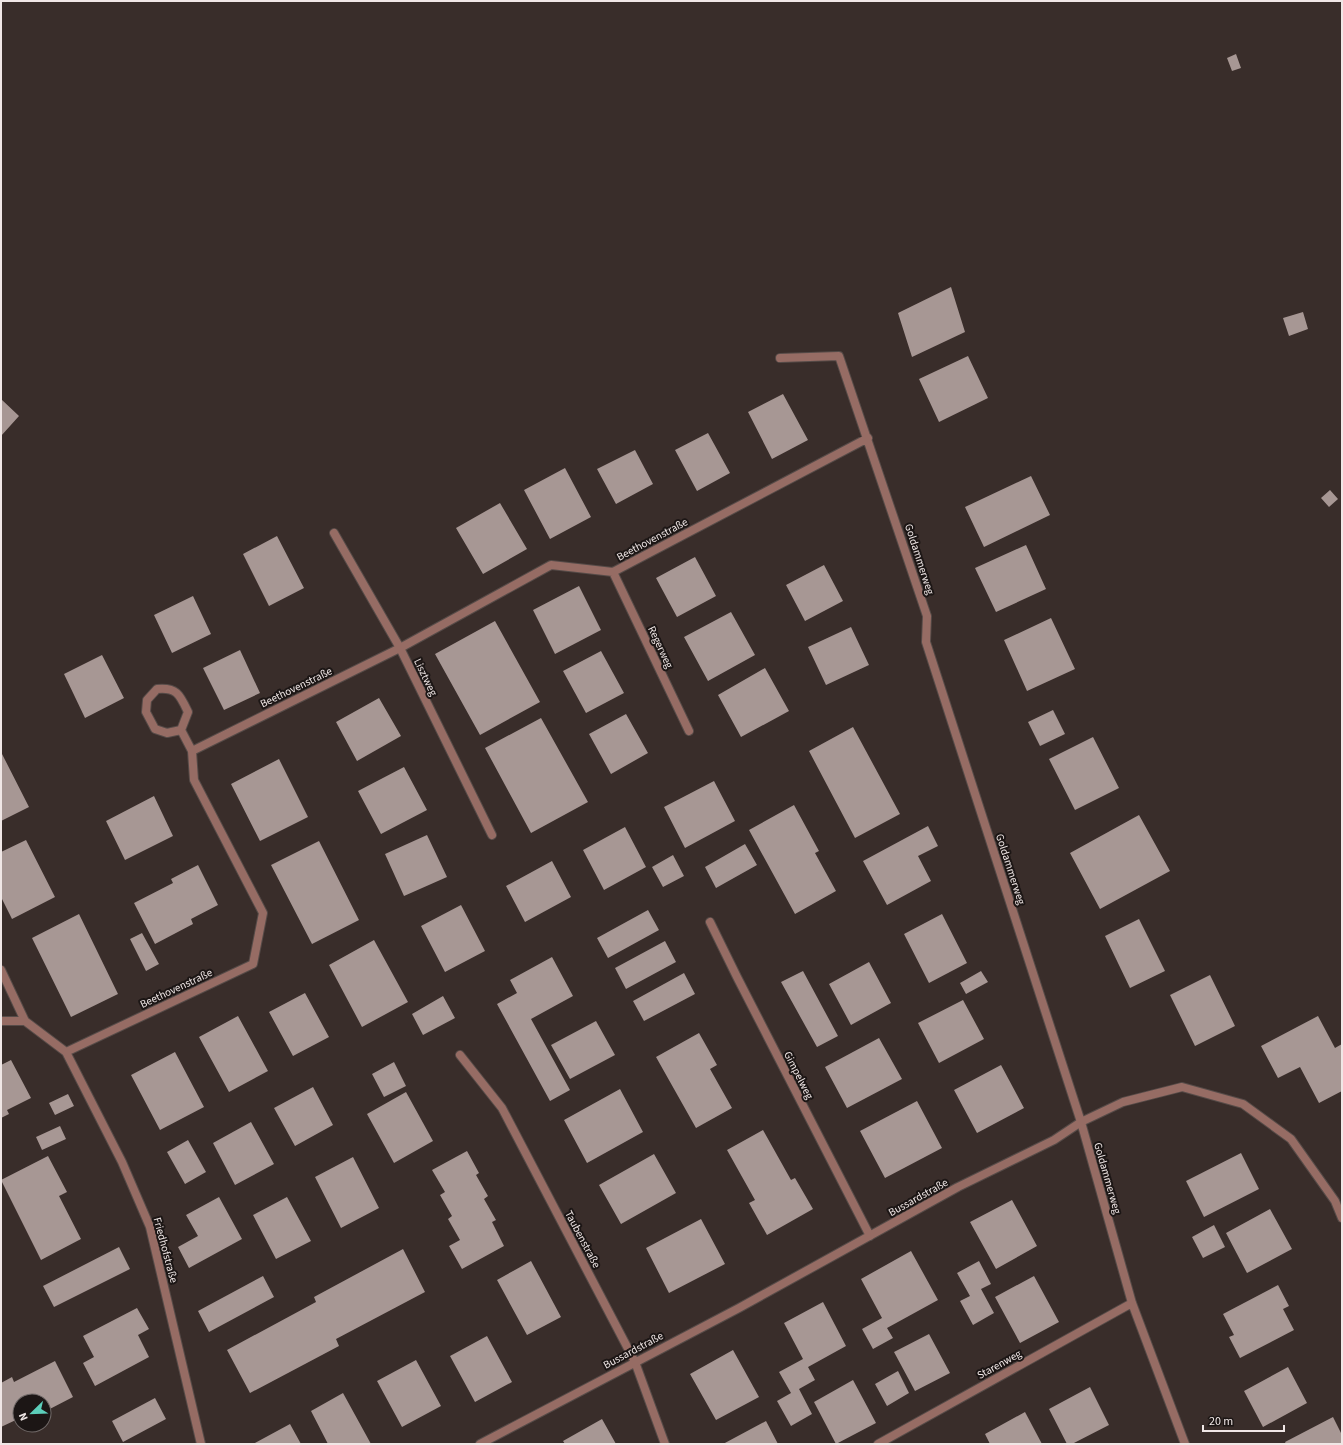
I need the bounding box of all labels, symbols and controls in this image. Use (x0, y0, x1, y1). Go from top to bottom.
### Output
street label: Beethovenstraße (614, 514, 691, 564)
street label: Goldammerweg (901, 522, 938, 597)
street label: Regerweg (644, 624, 677, 671)
street label: Lisztweg (410, 656, 441, 699)
street label: Beethovenstraße (258, 663, 335, 711)
street label: Goldammerweg (992, 832, 1029, 907)
street label: Beethovenstraße (137, 965, 215, 1012)
street label: Gimpelweg (780, 1049, 817, 1102)
street label: Goldammerweg (1090, 1141, 1125, 1216)
street label: Bussardstraße (886, 1175, 951, 1220)
street label: Taubenstraße (561, 1208, 604, 1271)
street label: Friedhofstraße (150, 1216, 182, 1285)
street label: Bussardstraße (601, 1328, 666, 1373)
street label: Starenweg (974, 1346, 1025, 1383)
north arrow (12, 1393, 52, 1433)
scale bar (1203, 1407, 1284, 1433)
text: N (15, 1410, 32, 1423)
text: 20 m (1209, 1413, 1233, 1430)

